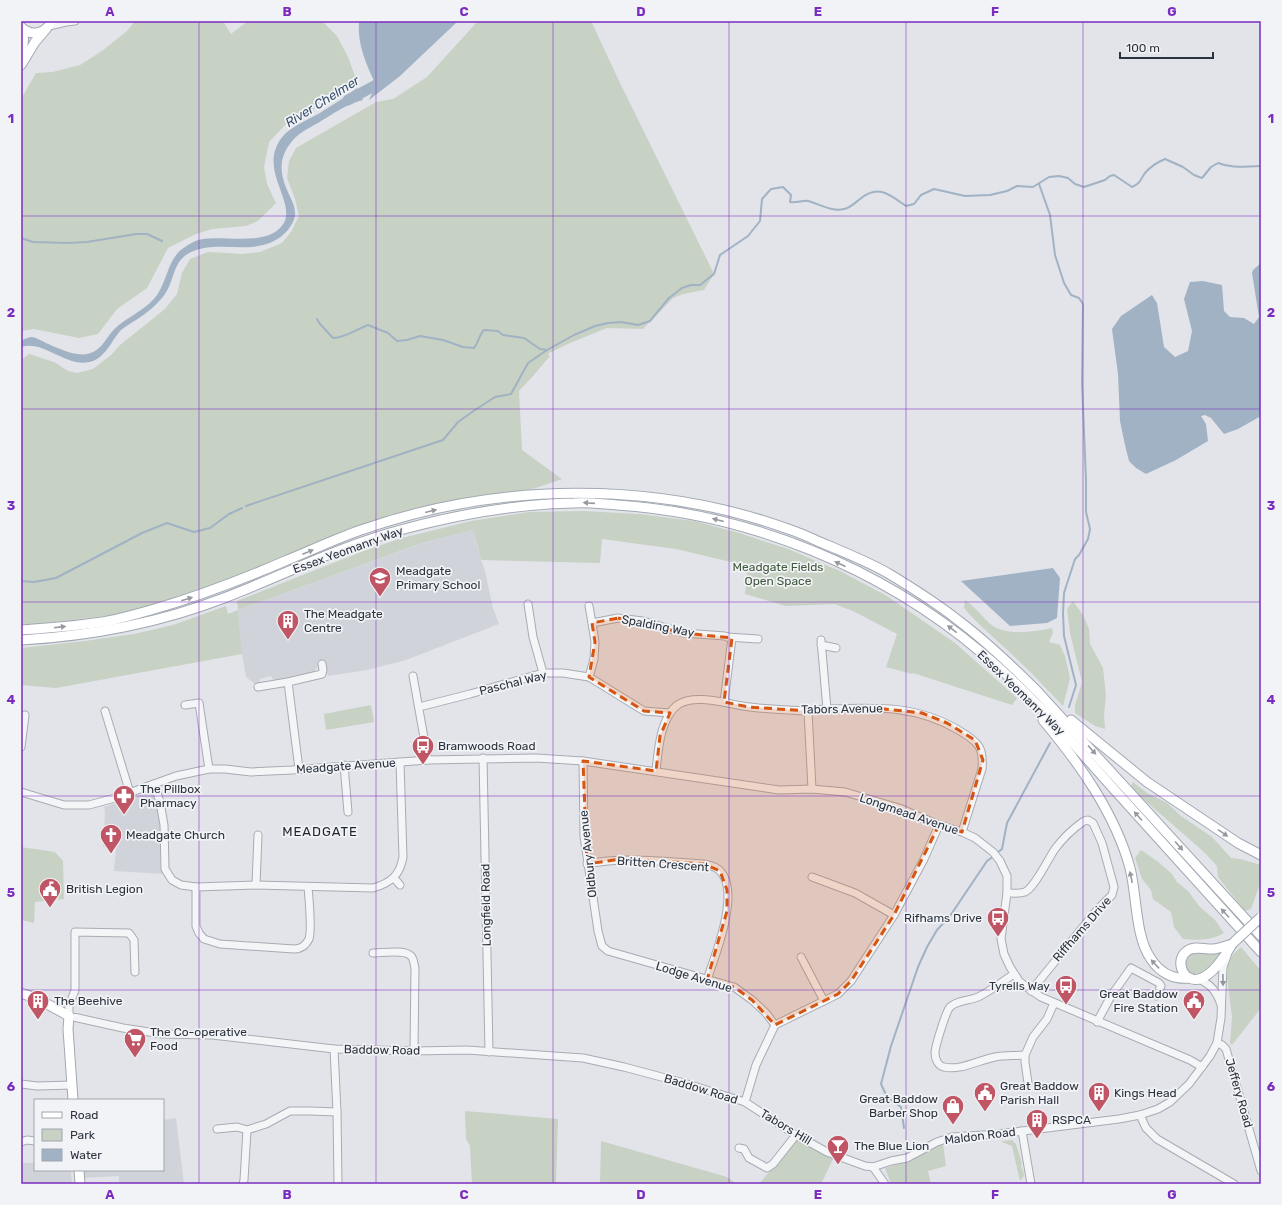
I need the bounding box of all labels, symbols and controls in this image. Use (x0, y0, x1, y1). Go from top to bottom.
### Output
text: A (105, 4, 115, 19)
text: B (282, 4, 292, 19)
text: C (459, 4, 469, 19)
text: D (636, 4, 646, 19)
text: E (814, 4, 822, 19)
text: F (991, 4, 999, 19)
text: G (1167, 4, 1177, 19)
scale bar (1120, 34, 1213, 60)
text: 100 m (1126, 41, 1160, 55)
water label: River Chelmer (282, 72, 363, 130)
text: 1 (8, 111, 14, 126)
text: 1 (1268, 111, 1274, 126)
text: 2 (7, 305, 15, 320)
text: 2 (1267, 305, 1275, 320)
text: 3 (7, 498, 16, 513)
text: 3 (1267, 498, 1276, 513)
one-way arrow (583, 500, 595, 507)
one-way arrow (424, 507, 437, 513)
one-way arrow (712, 517, 724, 523)
street label: Essex Yeomanry Way (291, 523, 405, 576)
one-way arrow (302, 549, 313, 555)
park label: Meadgate Fields Open Space (733, 560, 823, 588)
one-way arrow (834, 560, 846, 567)
place label: Meadgate Primary School (396, 564, 480, 592)
school or university icon: Meadgate Primary School (367, 565, 393, 598)
one-way arrow (181, 596, 193, 602)
place label: The Meadgate Centre (304, 607, 383, 635)
building icon: The Meadgate Centre (275, 608, 301, 641)
street label: Spalding Way (620, 612, 696, 640)
one-way arrow (54, 623, 66, 630)
one-way arrow (946, 625, 957, 634)
street label: Essex Yeomanry Way (974, 648, 1068, 739)
street label: Paschal Way (478, 668, 549, 698)
text: 4 (7, 692, 16, 707)
text: 4 (1267, 692, 1276, 707)
street label: Tabors Avenue (801, 701, 883, 717)
bus stop icon: Bramwoods Road (410, 733, 436, 766)
place label: Bramwoods Road (438, 739, 536, 753)
one-way arrow (1087, 745, 1096, 755)
street label: Meadgate Avenue (296, 756, 397, 776)
place label: The Pillbox Pharmacy (140, 782, 201, 810)
pharmacy icon: The Pillbox Pharmacy (111, 783, 137, 816)
street label: Longmead Avenue (858, 790, 961, 838)
street label: Oldbury Avenue (576, 809, 600, 899)
one-way arrow (1134, 811, 1143, 821)
church icon: Meadgate Church (98, 822, 124, 855)
district label: MEADGATE (282, 824, 358, 839)
place label: Meadgate Church (126, 828, 225, 842)
one-way arrow (1218, 829, 1228, 837)
one-way arrow (1174, 841, 1184, 851)
street label: Britten Crescent (616, 854, 710, 874)
street label: Longfield Road (478, 864, 494, 946)
one-way arrow (1128, 871, 1134, 883)
public building icon: British Legion (37, 876, 63, 909)
place label: British Legion (66, 882, 143, 896)
text: 5 (7, 885, 15, 900)
text: 5 (1267, 885, 1275, 900)
street label: Riffhams Drive (1050, 893, 1114, 964)
bus stop icon: Rifhams Drive (985, 905, 1011, 938)
one-way arrow (1221, 907, 1230, 918)
place label: Rifhams Drive (904, 911, 982, 925)
street label: Lodge Avenue (654, 959, 734, 995)
one-way arrow (1151, 959, 1160, 969)
bus stop icon: Tyrells Way (1053, 973, 1079, 1006)
one-way arrow (1220, 974, 1226, 987)
place label: Tyrells Way (989, 979, 1050, 993)
place label: Great Baddow Fire Station (1099, 987, 1178, 1015)
building icon: The Beehive (25, 988, 51, 1021)
public building icon: Great Baddow Fire Station (1181, 988, 1207, 1021)
place label: The Beehive (54, 994, 123, 1008)
place label: The Co-operative Food (150, 1025, 247, 1053)
supermarket icon: The Co-operative Food (122, 1026, 148, 1059)
street label: Baddow Road (344, 1042, 420, 1058)
street label: Jeffery Road (1222, 1057, 1256, 1129)
street label: Baddow Road (662, 1071, 740, 1107)
text: 6 (7, 1079, 16, 1094)
place label: Great Baddow Parish Hall (1000, 1079, 1079, 1107)
text: 6 (1267, 1079, 1276, 1094)
public building icon: Great Baddow Parish Hall (972, 1080, 998, 1113)
building icon: Kings Head (1086, 1080, 1112, 1113)
place label: Kings Head (1114, 1086, 1177, 1100)
place label: Great Baddow Barber Shop (859, 1092, 938, 1120)
shop icon: Great Baddow Barber Shop (940, 1093, 966, 1126)
legend (34, 1099, 164, 1171)
street label: Tabors Hill (758, 1106, 814, 1148)
building icon: RSPCA (1024, 1107, 1050, 1140)
text: Road (70, 1108, 98, 1122)
place label: RSPCA (1052, 1113, 1091, 1127)
street label: Maldon Road (944, 1125, 1016, 1147)
text: Park (70, 1128, 96, 1142)
bar icon: The Blue Lion (825, 1133, 851, 1166)
place label: The Blue Lion (854, 1139, 929, 1153)
text: Water (70, 1148, 102, 1162)
text: A (105, 1187, 115, 1202)
text: B (282, 1187, 292, 1202)
text: C (459, 1187, 469, 1202)
text: D (636, 1187, 646, 1202)
text: E (814, 1187, 822, 1202)
text: F (991, 1187, 999, 1202)
text: G (1167, 1187, 1177, 1202)

